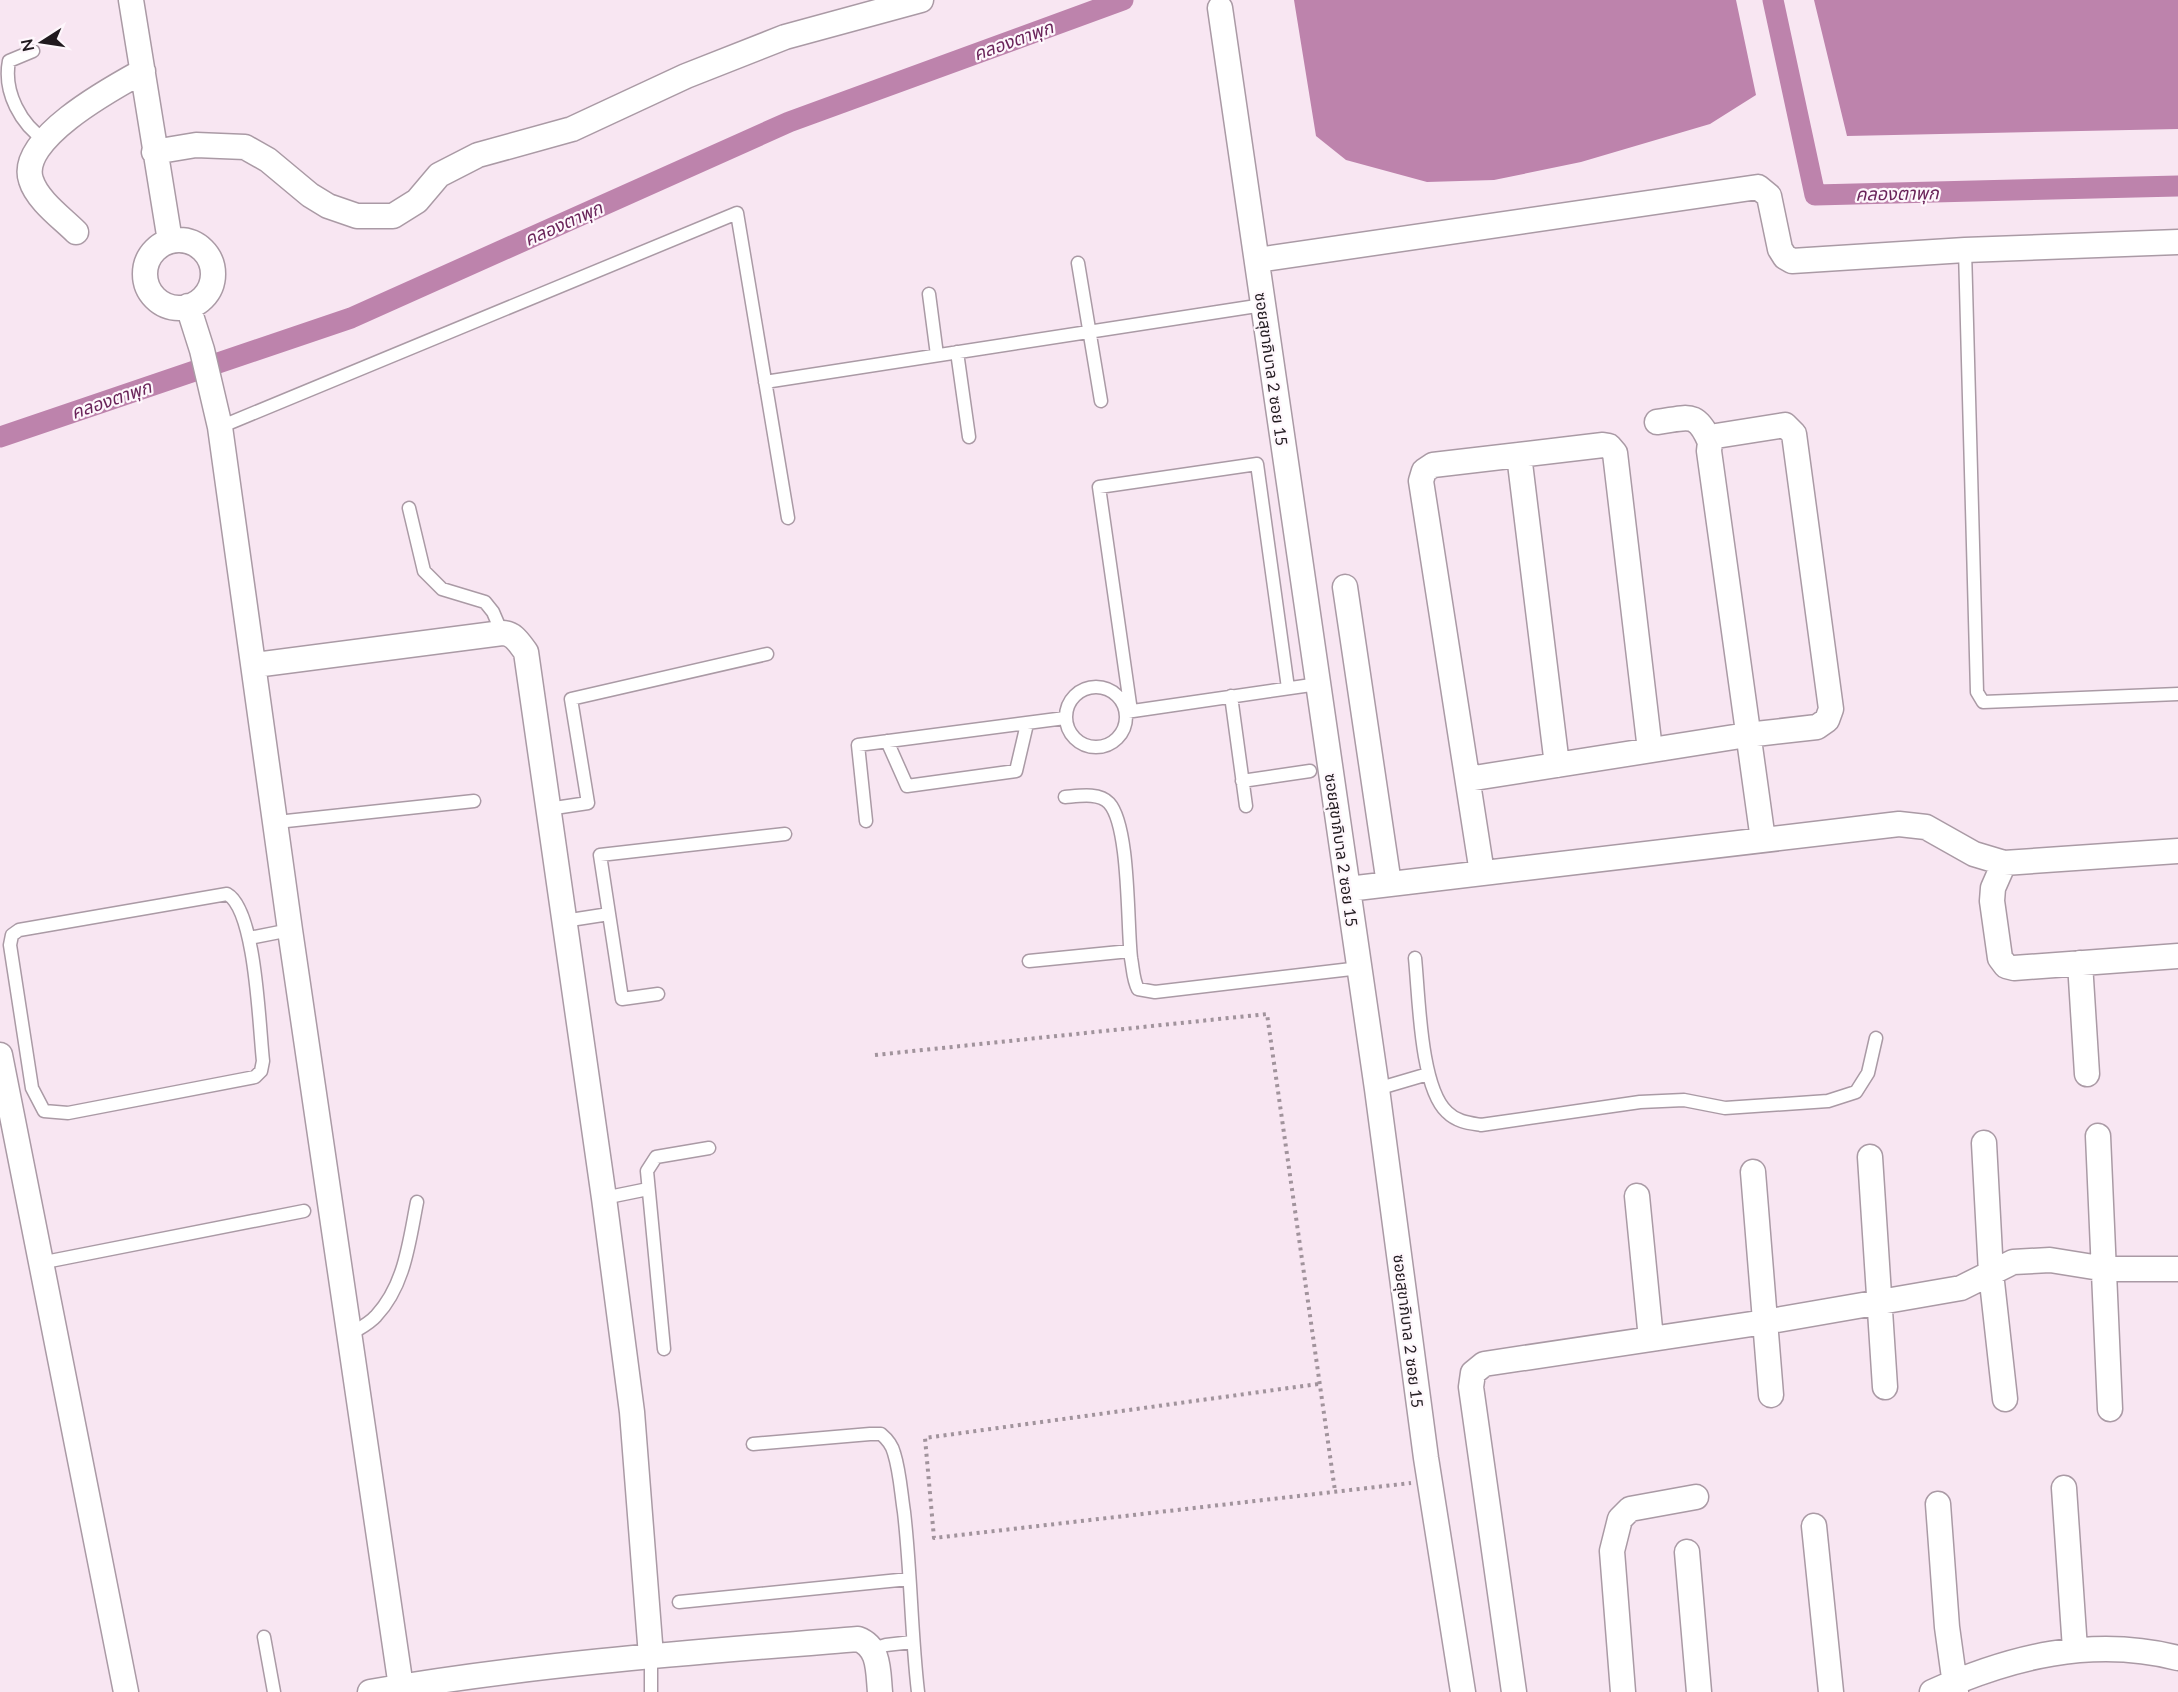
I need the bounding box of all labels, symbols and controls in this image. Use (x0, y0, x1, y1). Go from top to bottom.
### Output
north arrow (12, 12, 72, 72)
water label: คลองตาพุก (970, 15, 1057, 66)
text: N (16, 37, 37, 53)
water label: คลองตาพุก (1855, 181, 1940, 206)
water label: คลองตาพุก (520, 196, 607, 251)
street label: ซอยสุขาภิบาล 2 ซอย 15 (1251, 291, 1292, 447)
water label: คลองตาพุก (68, 375, 155, 424)
street label: ซอยสุขาภิบาล 2 ซอย 15 (1321, 772, 1362, 928)
street label: ซอยสุขาภิบาล 2 ซอย 15 (1389, 1253, 1428, 1409)

